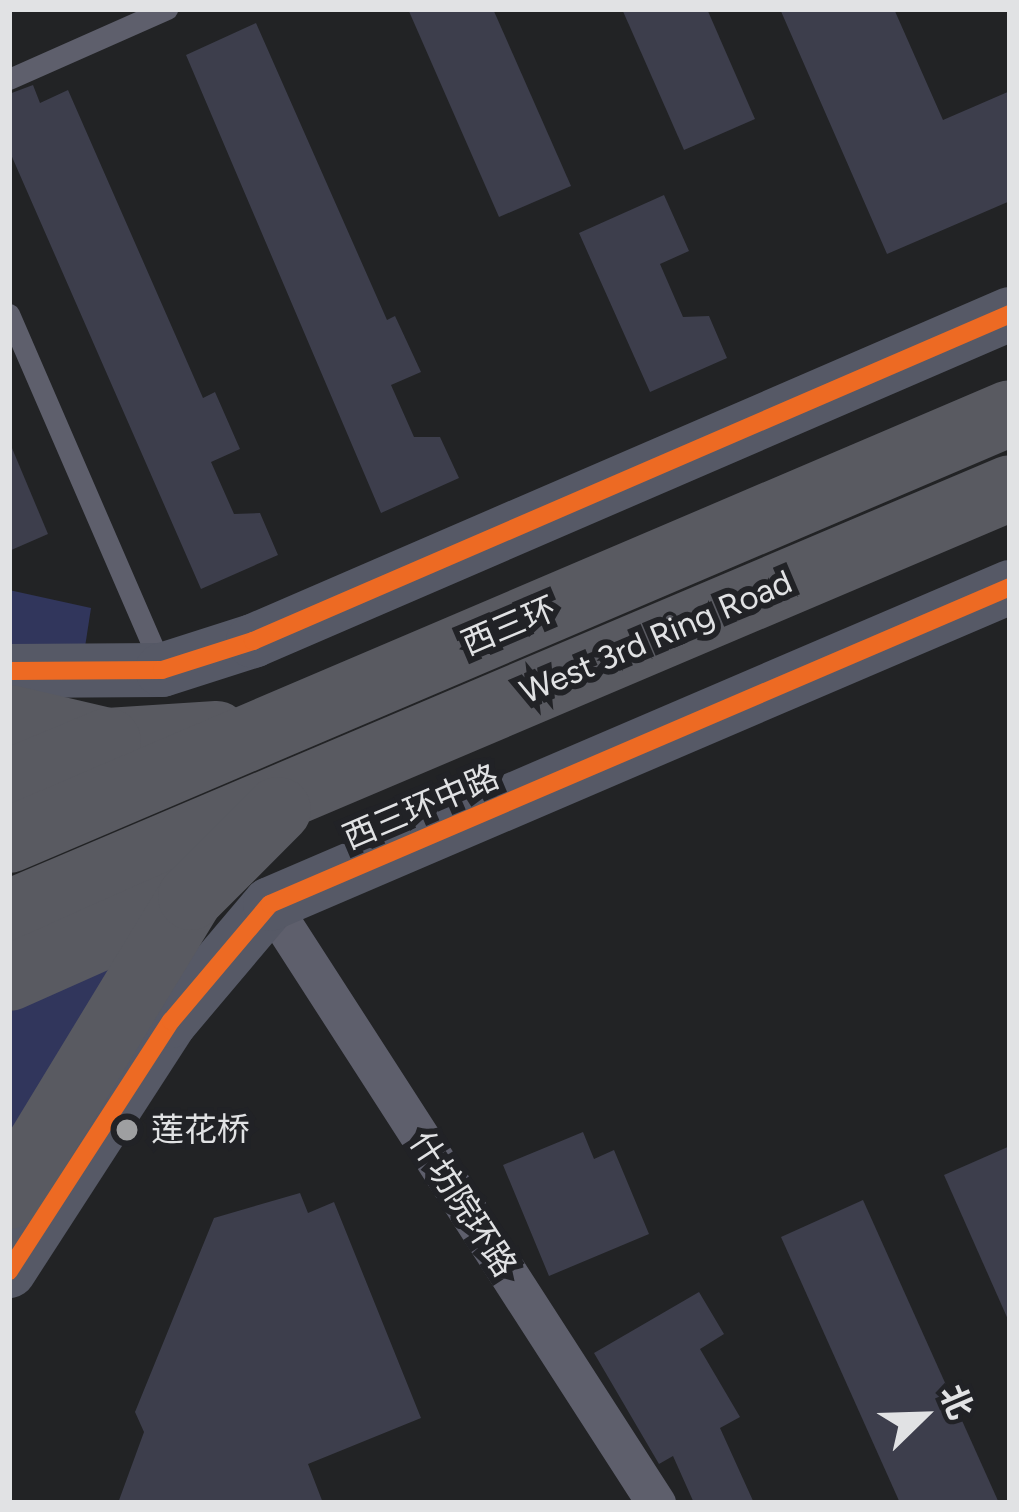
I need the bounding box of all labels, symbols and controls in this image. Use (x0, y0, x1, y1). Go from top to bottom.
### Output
street label: West 3rd Ring Road (514, 562, 798, 712)
street label: 西三环 (456, 588, 562, 664)
street label: 西三环中路 (337, 757, 505, 857)
place label: 莲花桥 (151, 1110, 250, 1150)
marker: 莲花桥 (114, 1117, 140, 1143)
street label: 什坊院环路 (401, 1124, 525, 1284)
north arrow (863, 1356, 983, 1476)
text: 北 (932, 1379, 981, 1425)

